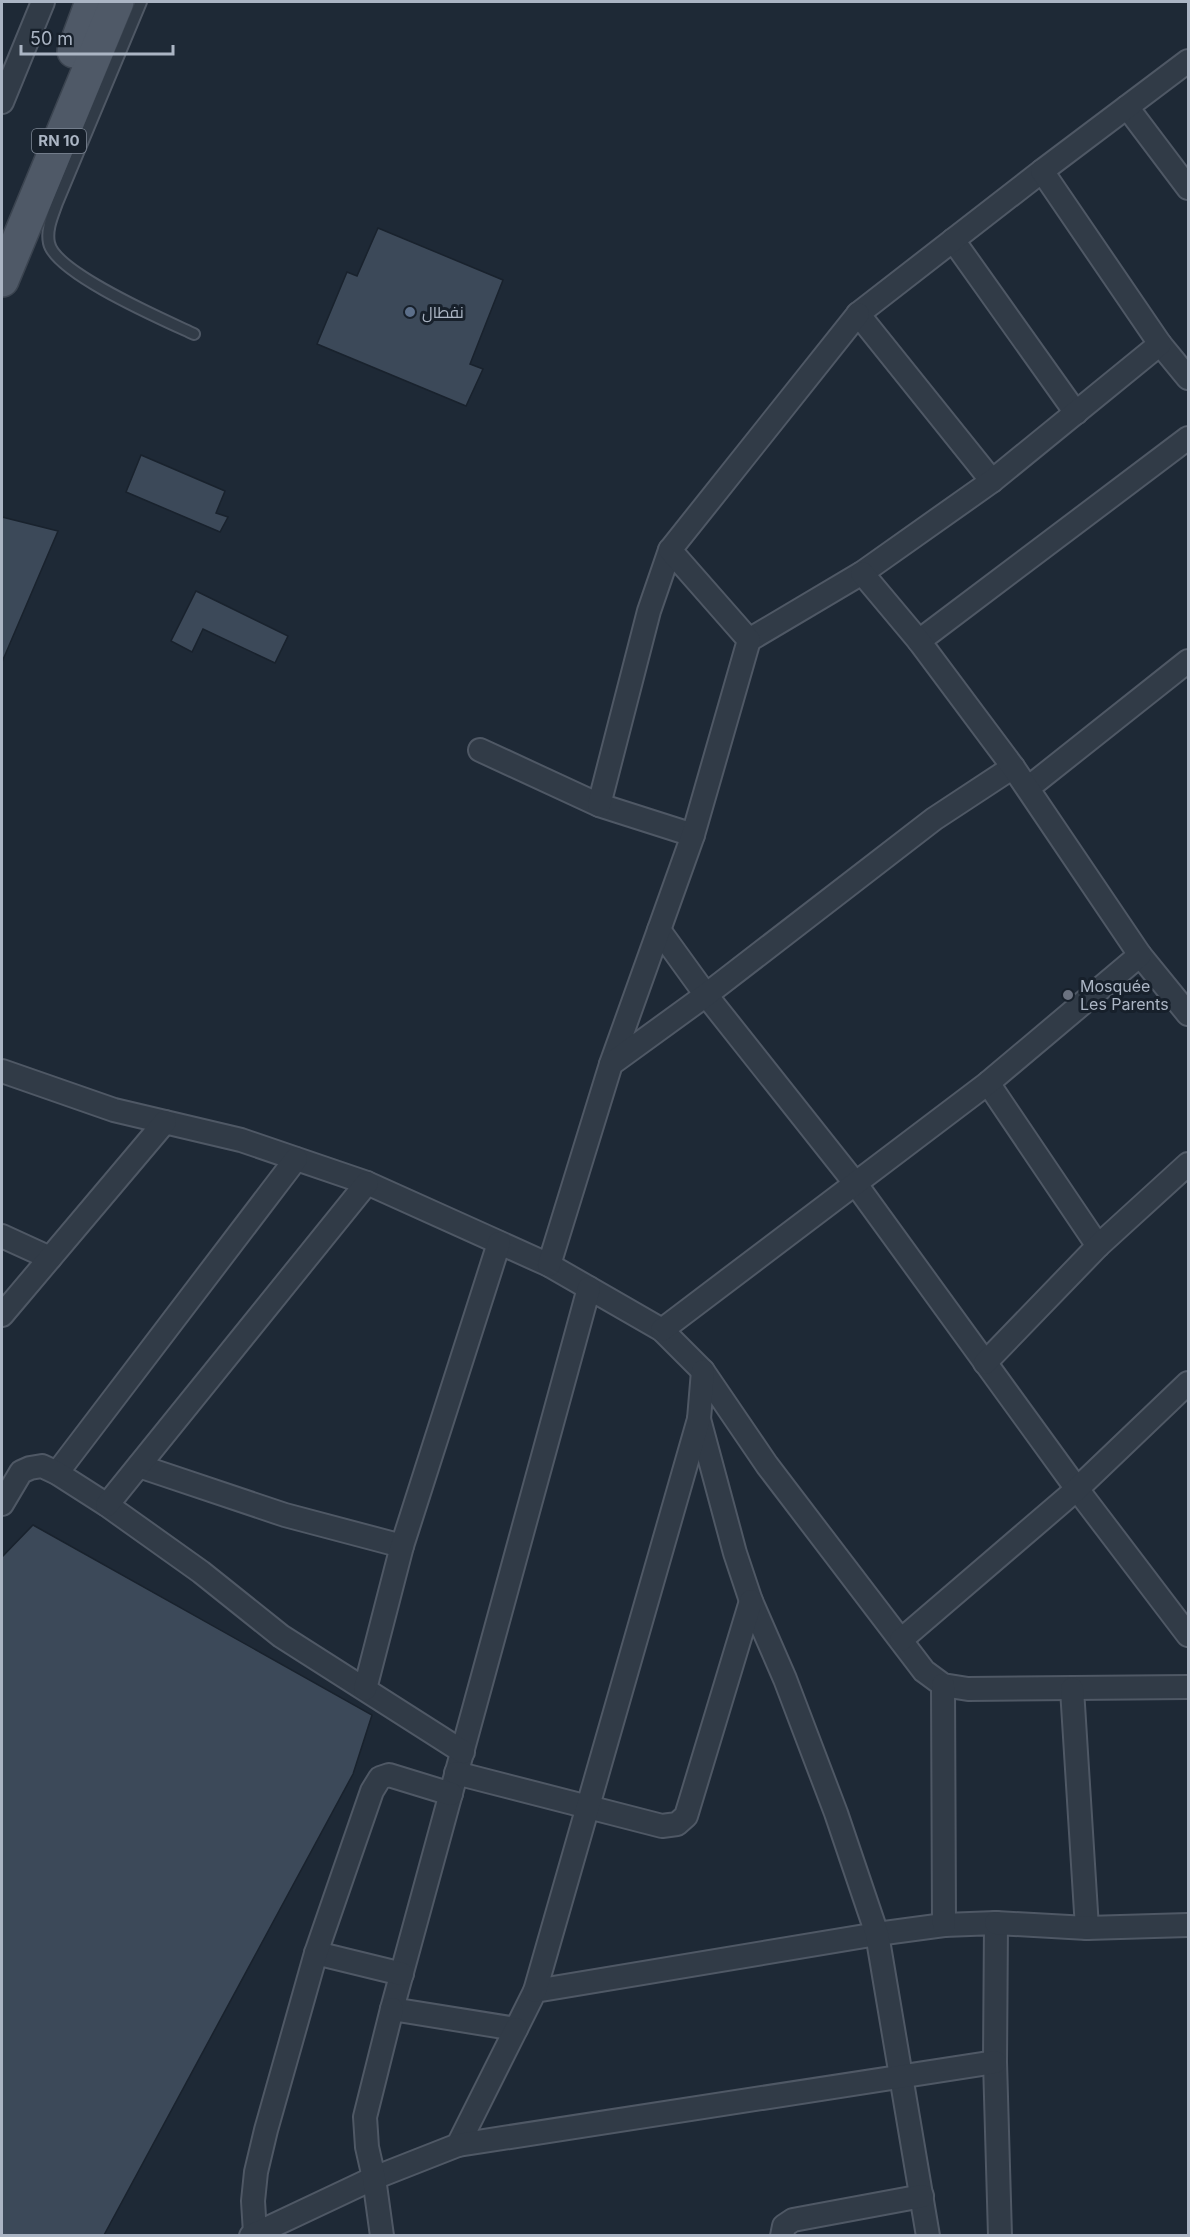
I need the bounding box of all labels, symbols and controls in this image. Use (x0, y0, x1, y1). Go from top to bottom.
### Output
scale bar (21, 18, 172, 56)
text: 50 m (30, 28, 73, 49)
road number: RN 10 (32, 129, 86, 153)
place label: نفطال (422, 302, 464, 323)
marker: نفطال (403, 305, 417, 319)
place label: Mosquée Les Parents (1080, 976, 1169, 1014)
marker: Mosquée Les Parents (1061, 988, 1075, 1002)

